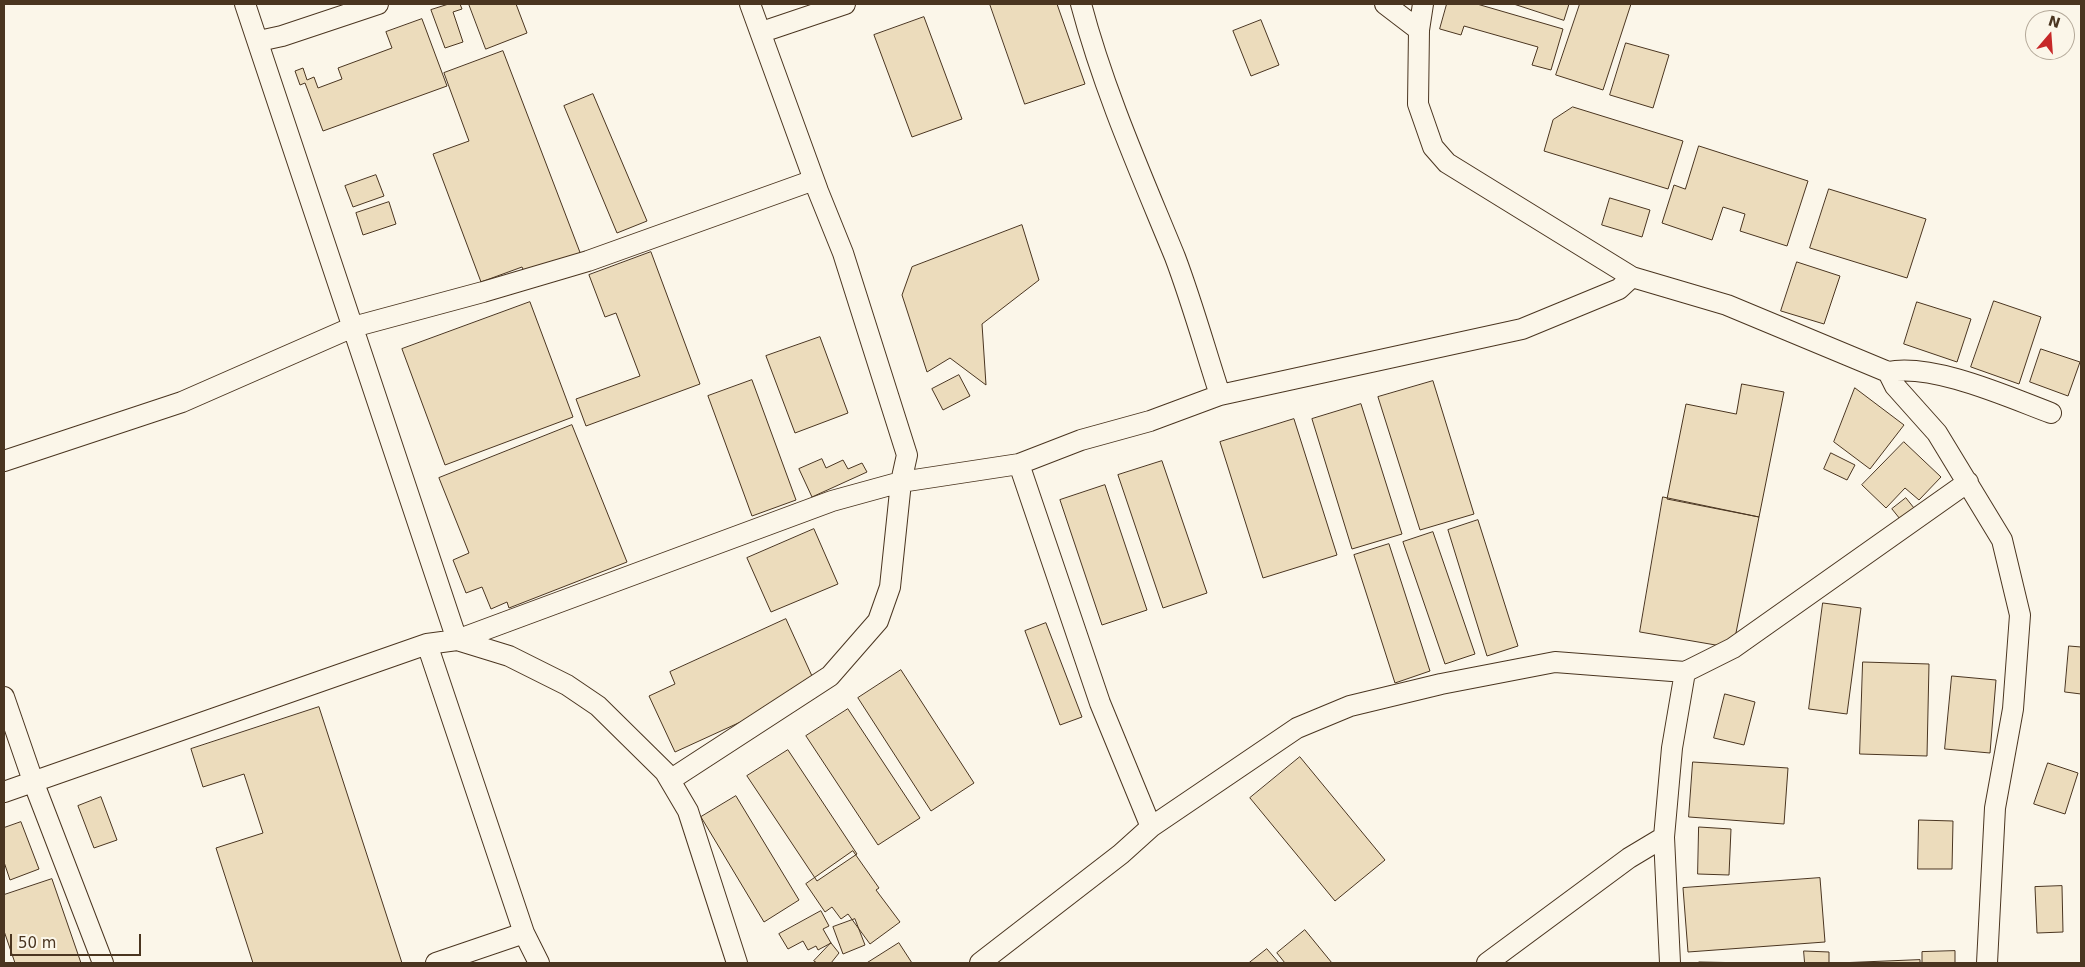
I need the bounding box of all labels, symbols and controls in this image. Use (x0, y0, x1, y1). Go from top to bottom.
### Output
north arrow (2025, 10, 2075, 60)
text: N (2046, 12, 2062, 31)
scale bar (12, 924, 144, 956)
text: 50 m (18, 934, 56, 952)

